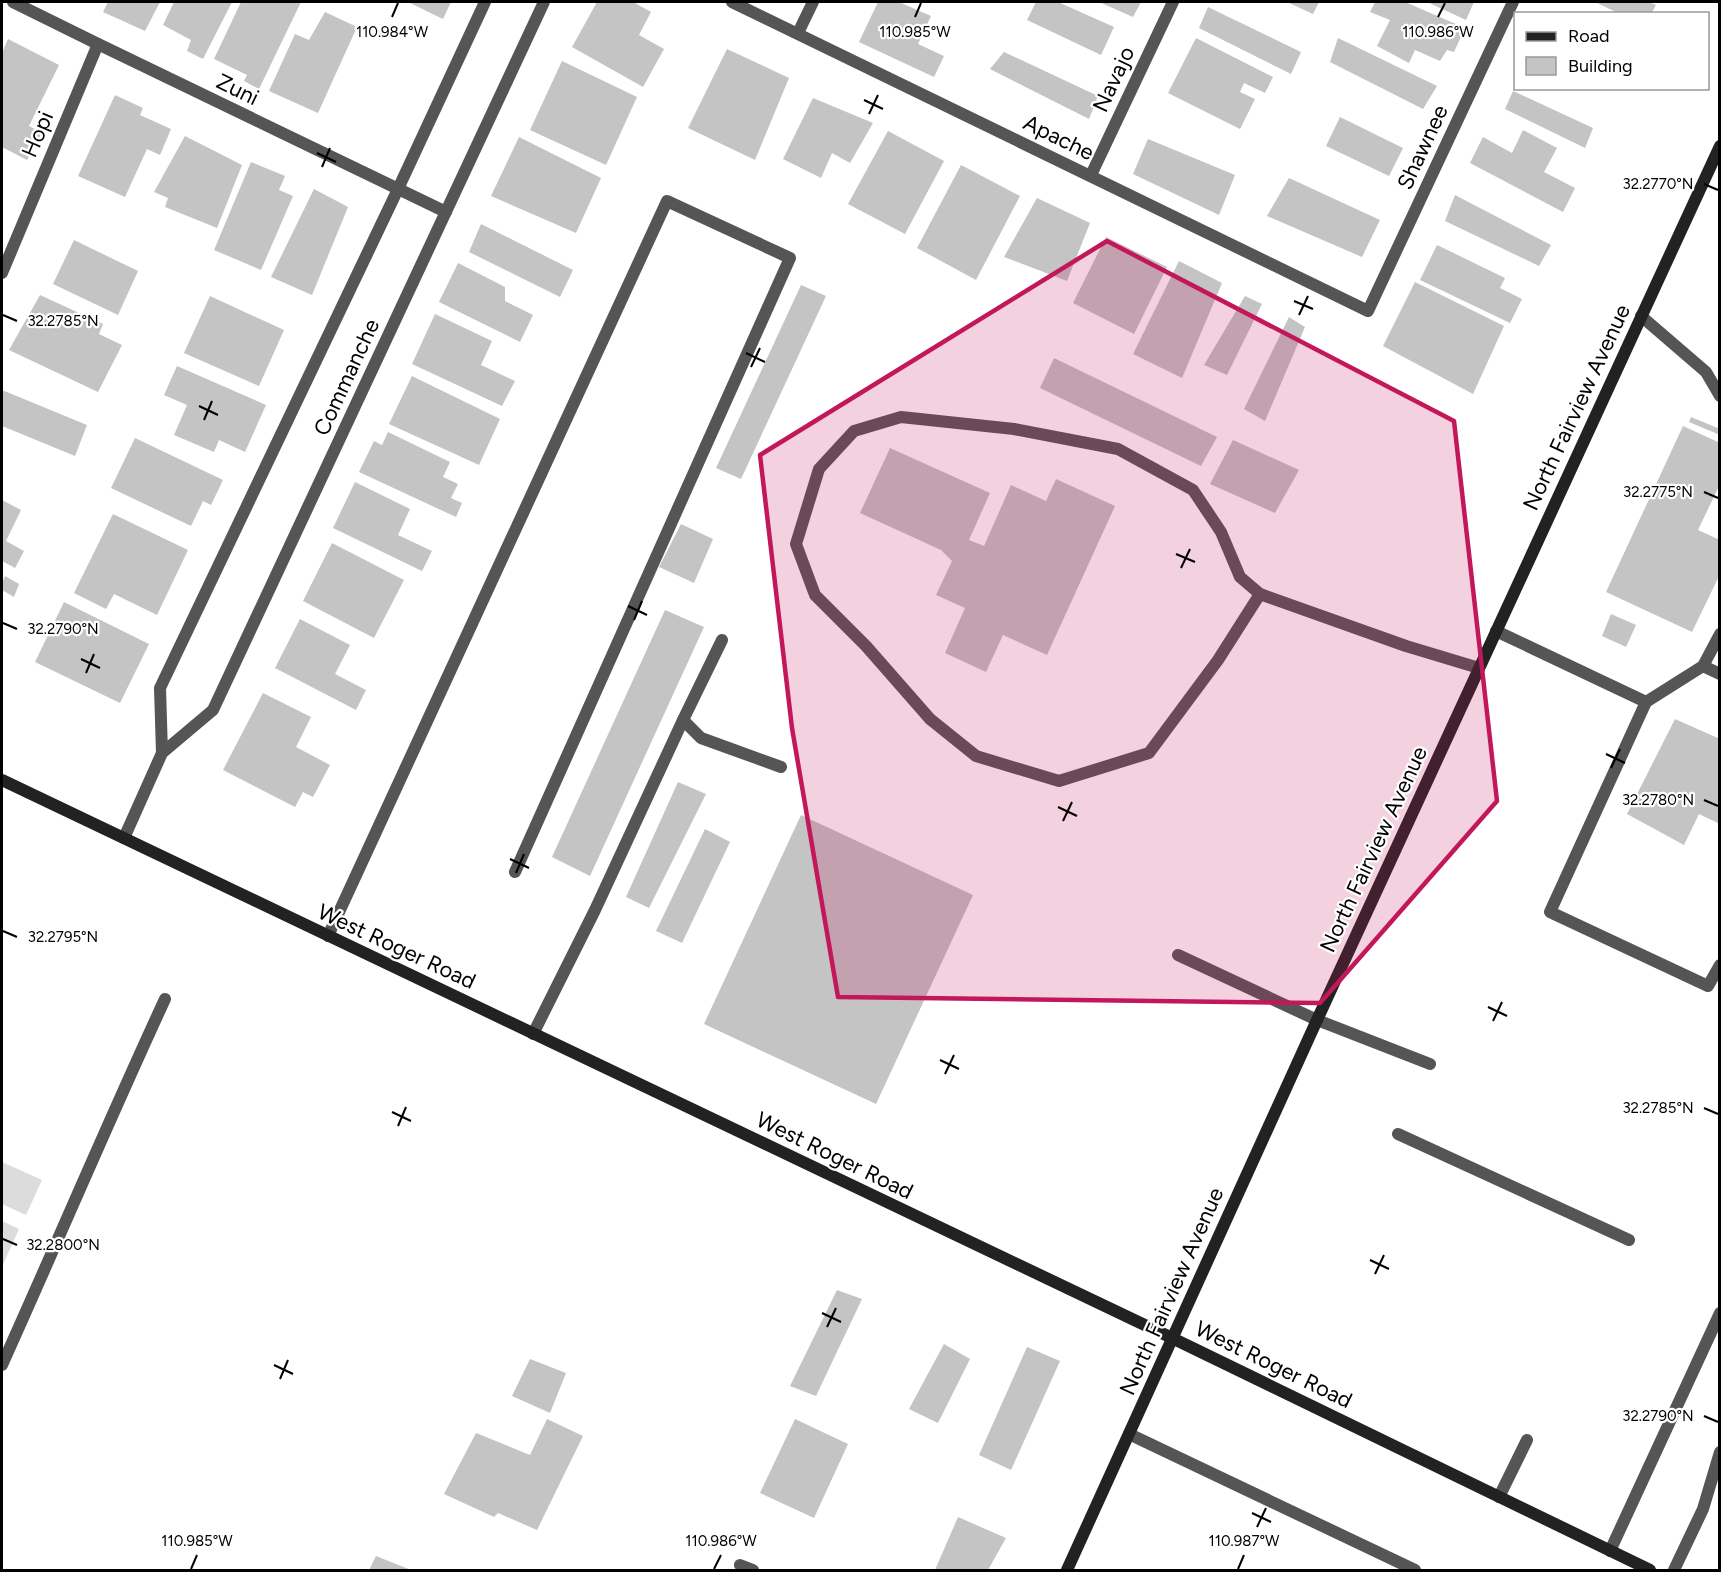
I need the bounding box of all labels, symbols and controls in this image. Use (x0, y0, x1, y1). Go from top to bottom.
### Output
legend (1514, 12, 1709, 90)
text: 110.984°W (356, 23, 429, 41)
text: 110.985°W (879, 23, 951, 41)
text: 110.986°W (1402, 23, 1474, 41)
text: Road (1568, 25, 1609, 47)
street label: Navajo (1087, 42, 1140, 116)
text: Building (1568, 55, 1633, 77)
street label: Zuni (212, 68, 263, 111)
street label: Shawnee (1391, 101, 1454, 194)
street label: Hopi (16, 107, 59, 161)
street label: Apache (1019, 109, 1099, 166)
text: 32.2770°N (1623, 175, 1693, 193)
street label: North Fairview Avenue (1517, 300, 1636, 515)
text: 32.2785°N (27, 312, 99, 330)
street label: Commanche (308, 315, 385, 440)
text: 32.2775°N (1623, 483, 1693, 501)
text: 32.2790°N (27, 620, 99, 638)
street label: North Fairview Avenue (1314, 742, 1433, 957)
text: 32.2780°N (1622, 791, 1694, 809)
street label: West Roger Road (313, 898, 480, 995)
text: 32.2795°N (28, 928, 98, 946)
text: 32.2785°N (1622, 1099, 1694, 1117)
street label: West Roger Road (752, 1106, 918, 1205)
street label: North Fairview Avenue (1114, 1183, 1229, 1399)
text: 32.2800°N (26, 1236, 100, 1254)
street label: West Roger Road (1191, 1315, 1357, 1414)
text: 32.2790°N (1622, 1407, 1694, 1425)
text: 110.985°W (161, 1532, 233, 1550)
text: 110.986°W (685, 1532, 757, 1550)
text: 110.987°W (1209, 1532, 1280, 1550)

